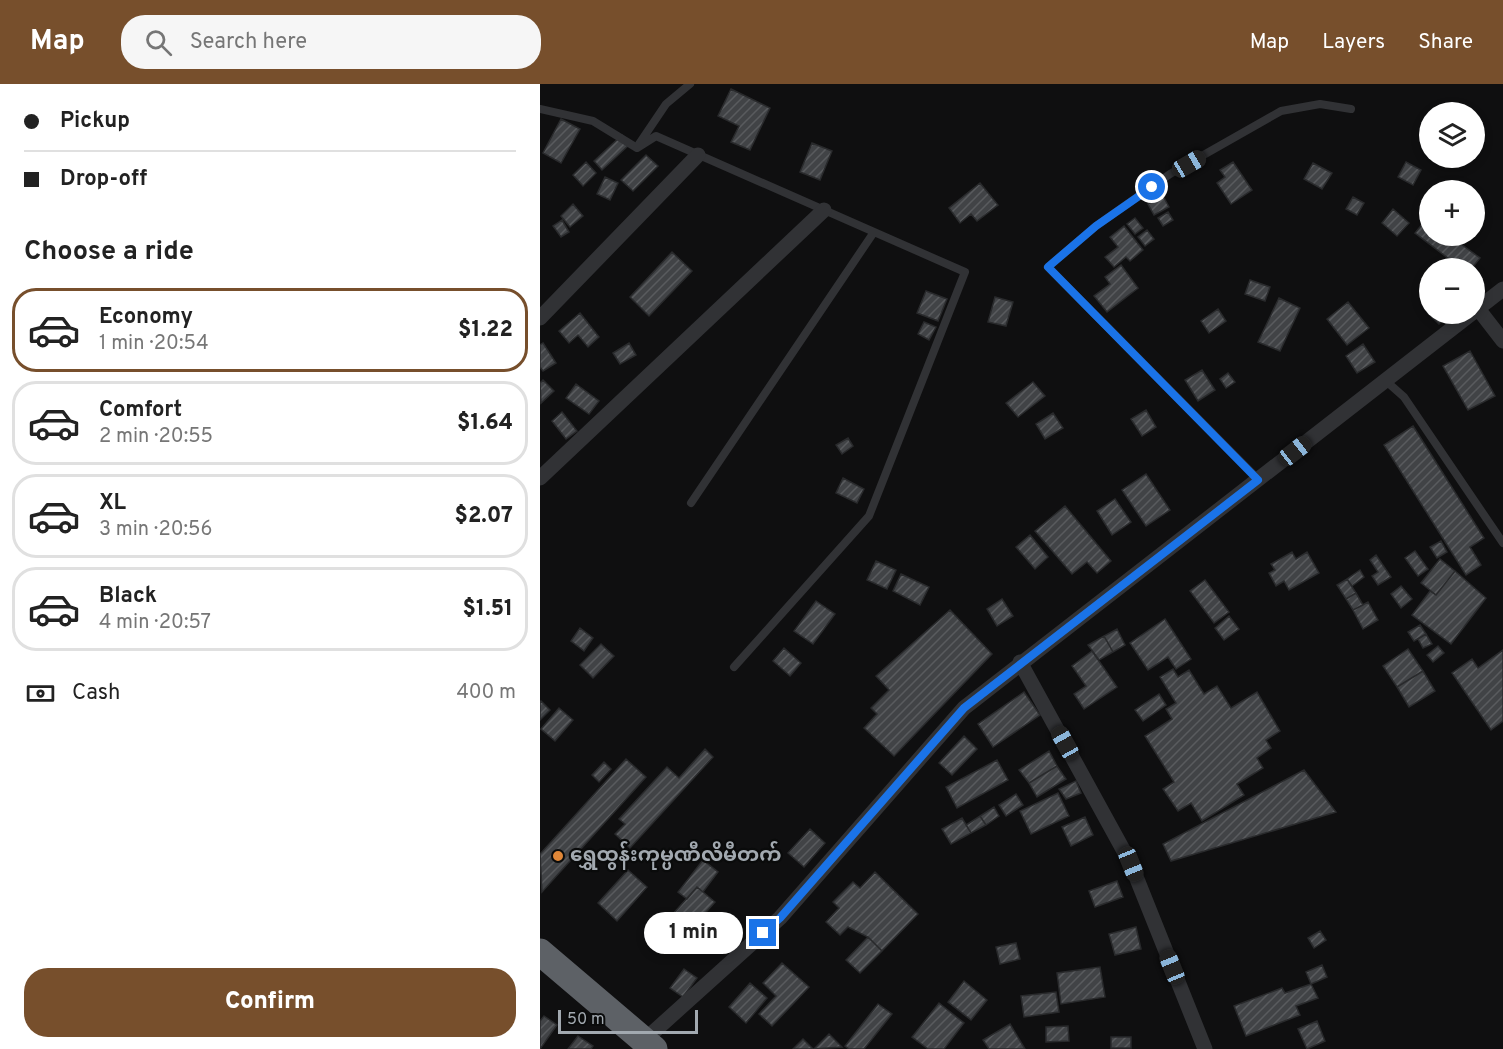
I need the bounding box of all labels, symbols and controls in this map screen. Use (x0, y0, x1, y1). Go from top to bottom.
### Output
search box (121, 15, 541, 69)
text: Map (30, 24, 85, 60)
icon: search (142, 26, 175, 59)
text: Search here (190, 29, 307, 56)
text: Map (1250, 29, 1289, 56)
text: Layers (1322, 29, 1385, 56)
text: Share (1418, 29, 1473, 56)
map controls (1419, 102, 1485, 324)
button: layers (1419, 102, 1485, 168)
text: Pickup (60, 108, 130, 135)
car (1169, 147, 1209, 181)
text: Drop-off (60, 166, 147, 193)
route start (1138, 173, 1165, 200)
button: + (1419, 180, 1485, 246)
text: Choose a ride (24, 235, 194, 269)
button: − (1419, 258, 1485, 324)
icon: car (27, 303, 81, 357)
text: Economy (99, 304, 193, 331)
text: $1.22 (458, 317, 513, 344)
text: 1 min · 20:54 (99, 331, 209, 357)
icon: car (27, 396, 81, 450)
text: Comfort (99, 397, 182, 424)
text: $1.64 (457, 410, 513, 437)
text: 2 min · 20:55 (99, 424, 213, 450)
car (1275, 433, 1315, 469)
icon: car (27, 489, 81, 543)
text: XL (99, 490, 126, 517)
text: $2.07 (455, 503, 513, 530)
text: 3 min · 20:56 (99, 517, 212, 543)
icon: car (27, 582, 81, 636)
text: Black (99, 583, 157, 610)
text: $1.51 (463, 596, 513, 623)
text: 4 min · 20:57 (99, 610, 211, 636)
icon: cash (24, 677, 57, 710)
text: Cash (72, 680, 121, 707)
text: 400 m (456, 680, 516, 706)
car (1048, 723, 1082, 763)
place label: ရွှေထွန်းကုမ္ပဏီလိမီတက် (570, 841, 781, 870)
car (1116, 844, 1146, 884)
marker: ရွှေထွန်းကုမ္ပဏီလိမီတက် (551, 849, 565, 863)
callout: 1 min (643, 912, 742, 954)
route end (749, 919, 776, 946)
text: 1 min (669, 920, 718, 946)
car (1157, 947, 1187, 987)
button: Confirm (24, 968, 516, 1037)
scale bar (558, 1007, 698, 1034)
text: 50 m (567, 1010, 605, 1030)

